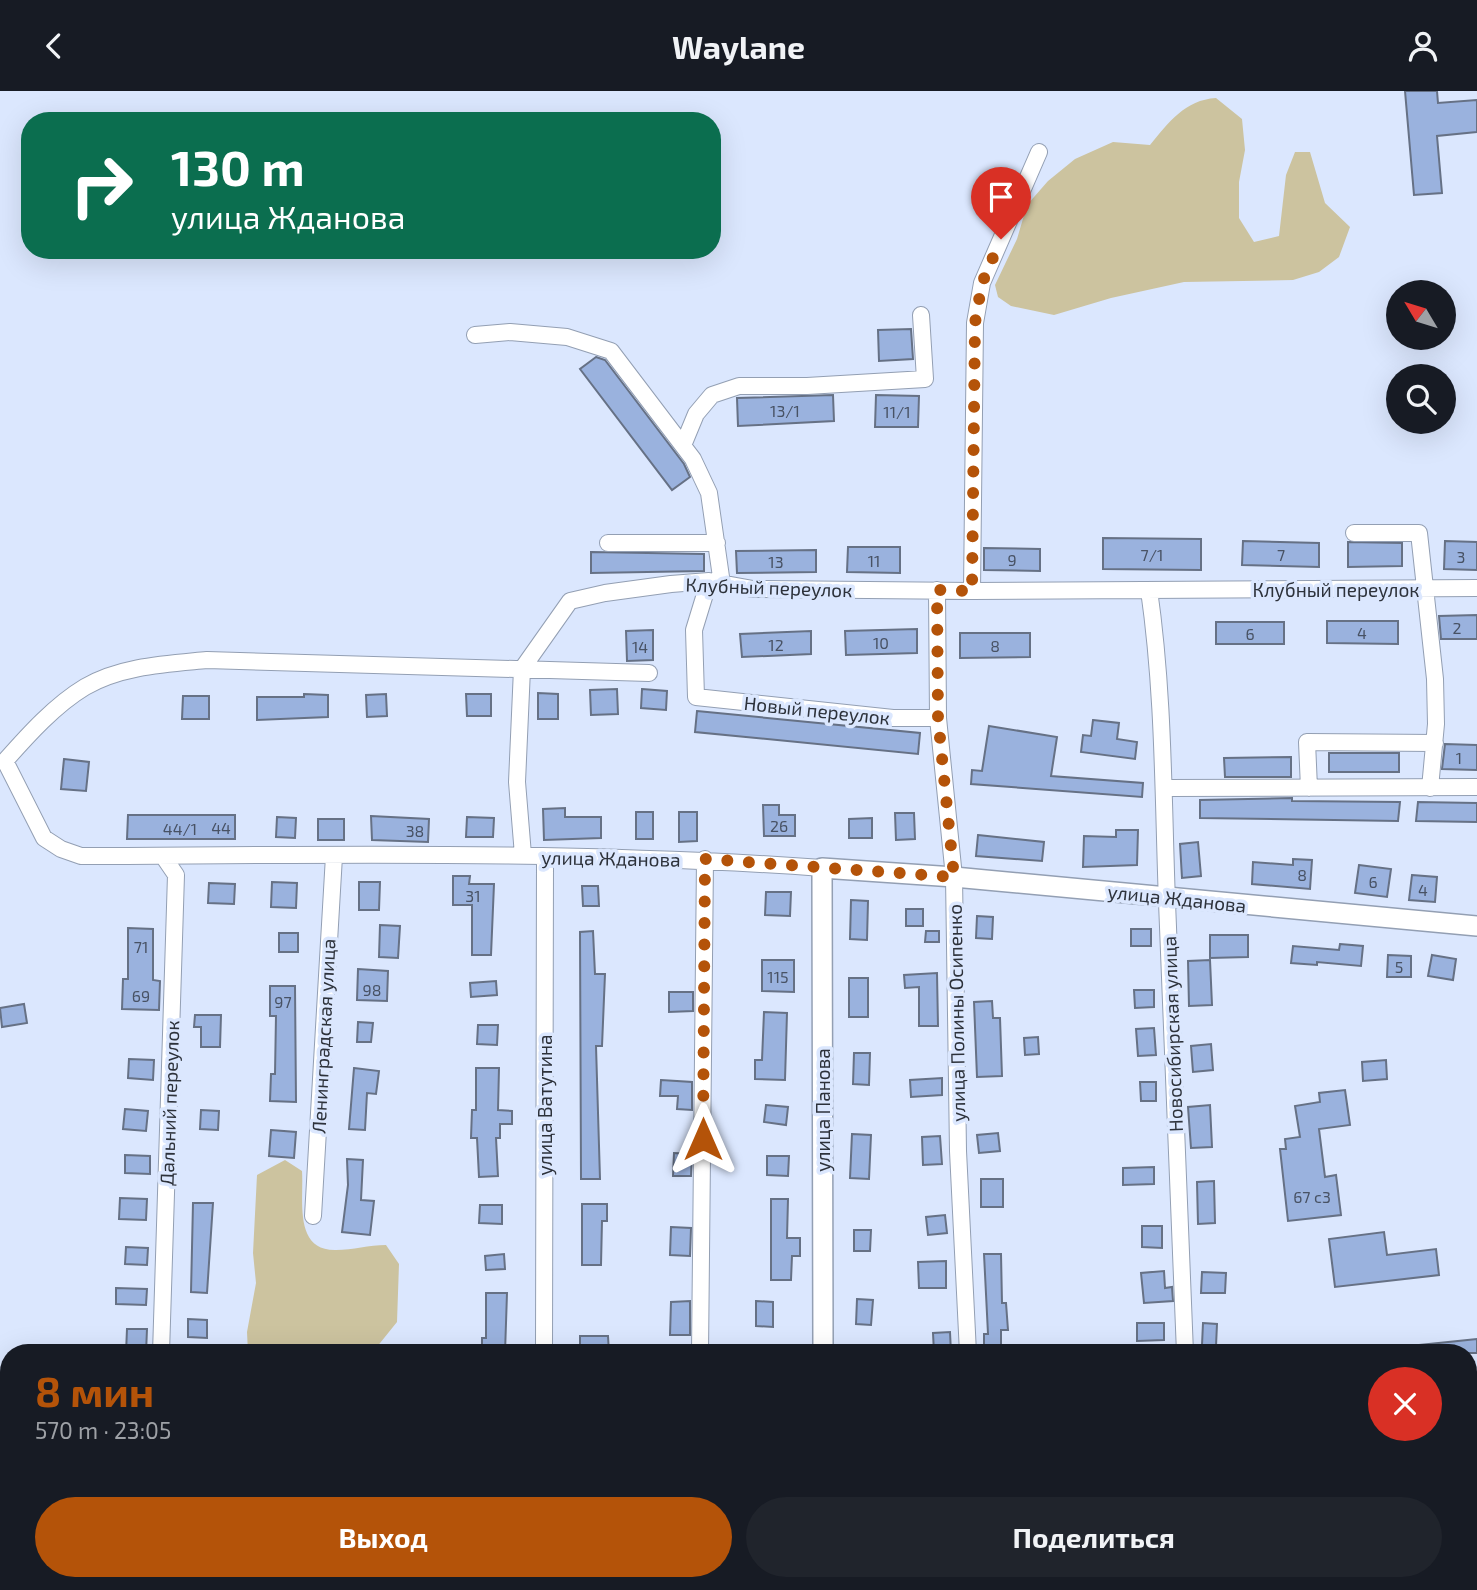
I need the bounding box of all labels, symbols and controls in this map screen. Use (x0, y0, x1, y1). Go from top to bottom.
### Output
icon: back (35, 27, 73, 65)
text: Waylane (672, 27, 805, 65)
icon: person (1404, 27, 1442, 65)
text: 130 m (171, 137, 305, 196)
icon: right (56, 140, 147, 231)
pin (971, 167, 1031, 239)
icon: arrive (982, 178, 1020, 216)
text: улица Жданова (171, 197, 405, 235)
north arrow (1386, 280, 1456, 350)
map controls (1386, 280, 1456, 434)
button: search (1386, 364, 1456, 434)
house number: 13/1 (770, 401, 800, 420)
house number: 11/1 (883, 402, 911, 421)
house number: 7/1 (1141, 545, 1163, 564)
house number: 7 (1277, 545, 1285, 564)
house number: 3 (1457, 547, 1465, 566)
house number: 9 (1007, 550, 1017, 569)
house number: 11 (868, 551, 880, 570)
house number: 13 (768, 552, 784, 571)
street label: Клубный переулок (685, 573, 853, 602)
street label: Клубный переулок (1253, 578, 1419, 602)
house number: 2 (1453, 618, 1462, 637)
house number: 4 (1357, 623, 1367, 642)
house number: 6 (1245, 624, 1255, 643)
house number: 10 (873, 633, 889, 652)
house number: 12 (768, 635, 784, 654)
house number: 8 (990, 636, 1000, 655)
house number: 14 (632, 637, 648, 656)
street label: Новый переулок (743, 691, 891, 730)
house number: 1 (1456, 748, 1462, 767)
house number: 26 (770, 816, 788, 835)
house number: 44 (211, 818, 231, 837)
house number: 44/1 (163, 819, 197, 838)
house number: 38 (406, 821, 424, 840)
street label: улица Жданова (541, 845, 681, 872)
house number: 8 (1297, 865, 1307, 884)
house number: 6 (1368, 872, 1378, 891)
street label: улица Жданова (1107, 879, 1247, 918)
house number: 4 (1418, 880, 1428, 899)
house number: 31 (465, 886, 481, 905)
street label: улица Полины Осипенко (943, 904, 970, 1122)
street label: Новосибирская улица (1157, 936, 1188, 1132)
house number: 71 (134, 937, 148, 956)
street label: Ленинградская улица (306, 938, 341, 1134)
house number: 5 (1395, 957, 1403, 976)
house number: 115 (767, 967, 789, 986)
house number: 98 (363, 980, 381, 999)
house number: 69 (132, 986, 150, 1005)
house number: 97 (274, 992, 292, 1011)
street label: Дальний переулок (155, 1020, 184, 1186)
street label: улица Ватутина (533, 1035, 557, 1176)
street label: улица Панова (811, 1048, 835, 1172)
position arrow (666, 1102, 740, 1176)
house number: 67 с3 (1293, 1187, 1331, 1206)
text: 8 мин (35, 1365, 154, 1415)
button: close (1368, 1367, 1442, 1441)
text: 570 m · 23:05 (35, 1416, 171, 1444)
button: Выход (35, 1497, 732, 1577)
button: Поделиться (746, 1497, 1442, 1577)

